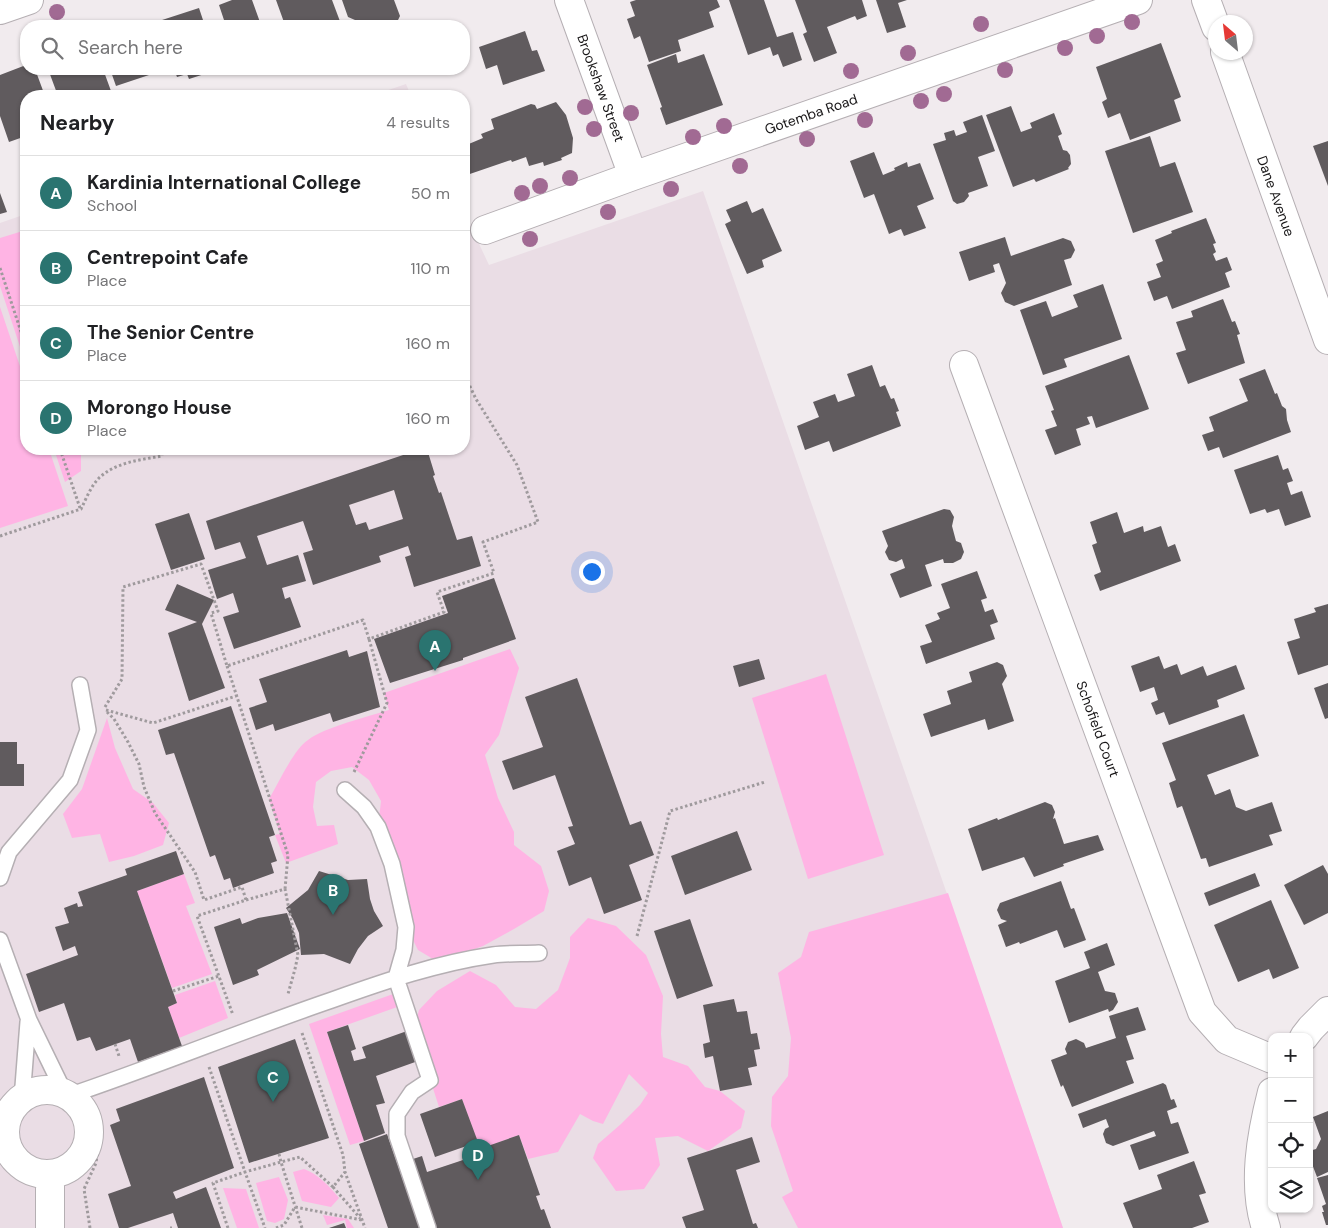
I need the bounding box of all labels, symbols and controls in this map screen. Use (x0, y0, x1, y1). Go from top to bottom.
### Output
north arrow (1208, 15, 1253, 60)
search box (20, 20, 470, 75)
street label: Brookshaw Street (573, 32, 629, 144)
icon: search (38, 34, 66, 62)
text: Search here (78, 35, 183, 60)
street label: Gotemba Road (762, 90, 860, 138)
text: Nearby (40, 109, 114, 137)
text: 4 results (386, 112, 450, 133)
street label: Dane Avenue (1253, 153, 1299, 239)
text: Kardinia International College (87, 170, 361, 195)
text: A (50, 183, 62, 204)
text: 50 m (411, 183, 450, 204)
text: School (87, 195, 137, 216)
text: Centrepoint Cafe (87, 245, 248, 270)
text: B (51, 258, 61, 279)
text: 110 m (411, 258, 450, 279)
text: Place (87, 270, 127, 291)
text: The Senior Centre (87, 320, 254, 345)
text: C (50, 333, 62, 354)
text: 160 m (406, 333, 450, 354)
text: Place (87, 345, 127, 366)
text: Morongo House (87, 395, 232, 420)
text: D (50, 408, 62, 429)
text: 160 m (406, 408, 450, 429)
text: Place (87, 420, 127, 441)
your location (579, 559, 605, 585)
pin: A (419, 630, 451, 671)
street label: Schofield Court (1072, 678, 1124, 780)
pin: B (317, 874, 349, 915)
map controls (1268, 1033, 1313, 1213)
button: + (1268, 1033, 1313, 1078)
pin: C (257, 1061, 289, 1102)
button: − (1268, 1078, 1313, 1123)
button: locate (1268, 1123, 1313, 1168)
pin: D (462, 1139, 494, 1180)
button: layers (1268, 1168, 1313, 1213)

